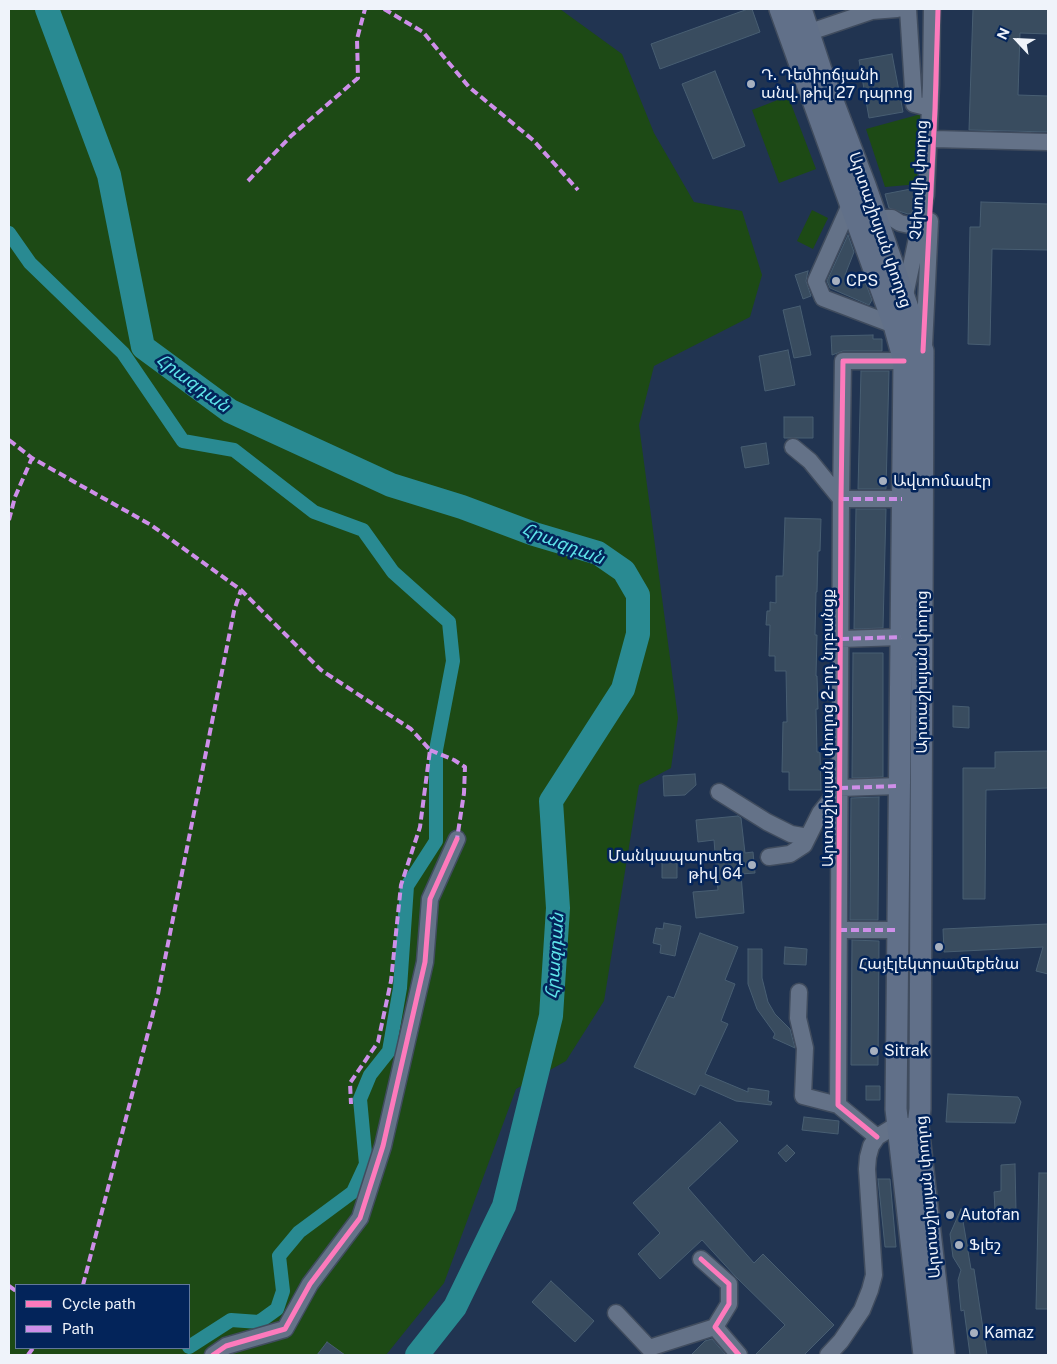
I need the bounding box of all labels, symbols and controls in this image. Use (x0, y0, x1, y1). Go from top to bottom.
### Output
north arrow (992, 15, 1042, 65)
text: N (994, 25, 1013, 42)
place label: Դ. Դեմիրճյանի անվ. թիվ 27 դպրոց (761, 65, 913, 103)
marker: Դ. Դեմիրճյանի անվ. թիվ 27 դպրոց (745, 78, 757, 90)
street label: Չեխովի փողոց (906, 120, 932, 240)
street label: Արտաշիսյան փողոց (844, 150, 916, 310)
place label: CPS (846, 271, 878, 291)
marker: CPS (830, 275, 842, 287)
water label: Հրազդան (152, 349, 234, 417)
place label: Ավտոմասէր (893, 471, 991, 491)
marker: Ավտոմասէր (877, 475, 889, 487)
water label: Հրազդան (519, 518, 607, 570)
street label: Արտաշիսյան փողոց 2-րդ նրբանցք (818, 589, 838, 867)
street label: Արտաշիսյան փողոց (912, 590, 932, 754)
place label: Մանկապարտեզ թիվ 64 (608, 846, 742, 884)
marker: Մանկապարտեզ թիվ 64 (746, 859, 758, 871)
water label: Հրազդան (541, 912, 569, 1000)
marker: Հայէլեկտրամեքենա (933, 941, 945, 953)
place label: Հայէլեկտրամեքենա (859, 954, 1019, 974)
place label: Sitrak (884, 1041, 929, 1061)
marker: Sitrak (868, 1045, 880, 1057)
street label: Արտաշիսյան փողոց (911, 1115, 945, 1279)
place label: Autofan (960, 1205, 1020, 1225)
marker: Autofan (944, 1209, 956, 1221)
place label: Ֆլեշ (969, 1235, 1001, 1255)
marker: Ֆլեշ (953, 1239, 965, 1251)
legend (15, 1284, 190, 1349)
text: Cycle path (62, 1295, 136, 1312)
text: Path (62, 1320, 94, 1337)
place label: Kamaz (984, 1323, 1034, 1343)
marker: Kamaz (968, 1327, 980, 1339)

